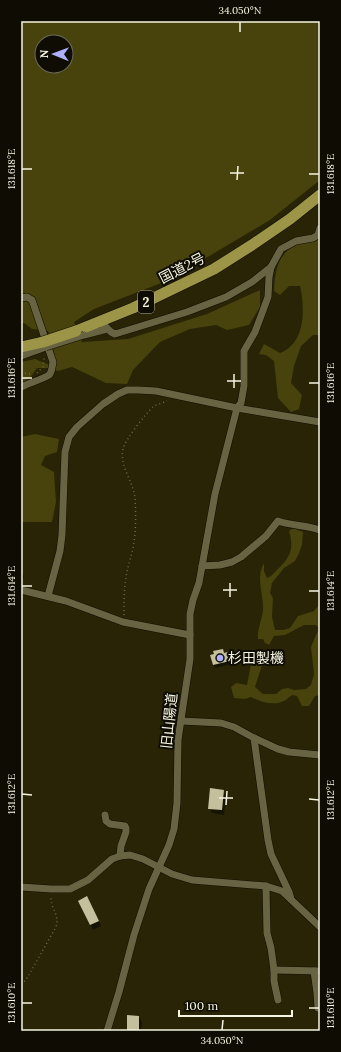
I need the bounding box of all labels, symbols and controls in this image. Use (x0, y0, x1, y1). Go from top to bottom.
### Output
text: 34.050°N (219, 4, 262, 17)
north arrow (34, 34, 74, 74)
text: N (37, 49, 51, 58)
text: 131.618°E (5, 149, 18, 189)
text: 131.618°E (324, 154, 337, 194)
street label: 国道2号 (156, 249, 208, 287)
road number: 2 (138, 291, 154, 313)
text: 131.616°E (5, 358, 18, 398)
text: 131.616°E (324, 363, 337, 403)
text: 131.614°E (5, 566, 18, 606)
text: 131.614°E (324, 571, 337, 611)
place label: 杉田製機 (228, 649, 284, 667)
marker: 杉田製機 (215, 653, 225, 663)
street label: 旧山陽道 (157, 692, 181, 750)
text: 131.612°E (5, 774, 18, 814)
text: 131.612°E (324, 780, 337, 820)
text: 131.610°E (5, 982, 18, 1024)
text: 131.610°E (324, 987, 337, 1029)
scale bar (179, 992, 292, 1018)
text: 100 m (185, 998, 218, 1013)
text: 34.050°N (201, 1034, 244, 1047)

